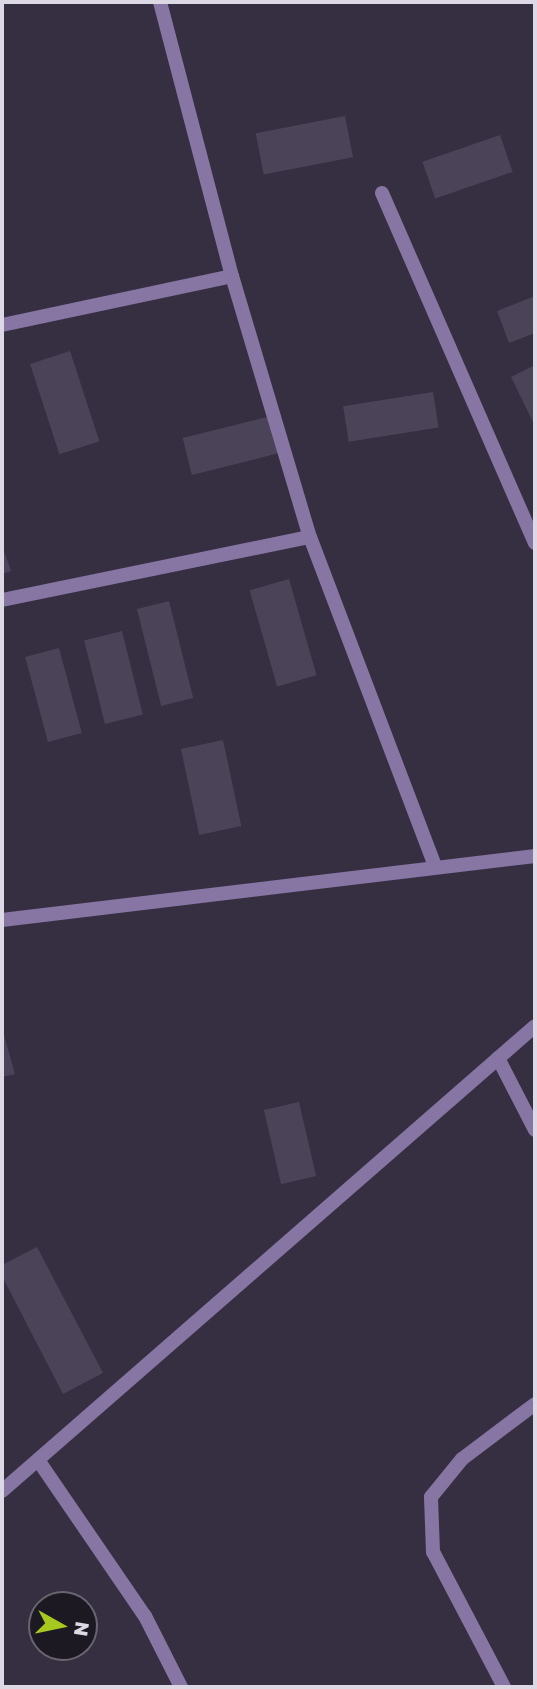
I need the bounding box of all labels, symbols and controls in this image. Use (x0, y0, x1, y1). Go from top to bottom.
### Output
north arrow (28, 1591, 98, 1661)
text: N (70, 1620, 95, 1638)

